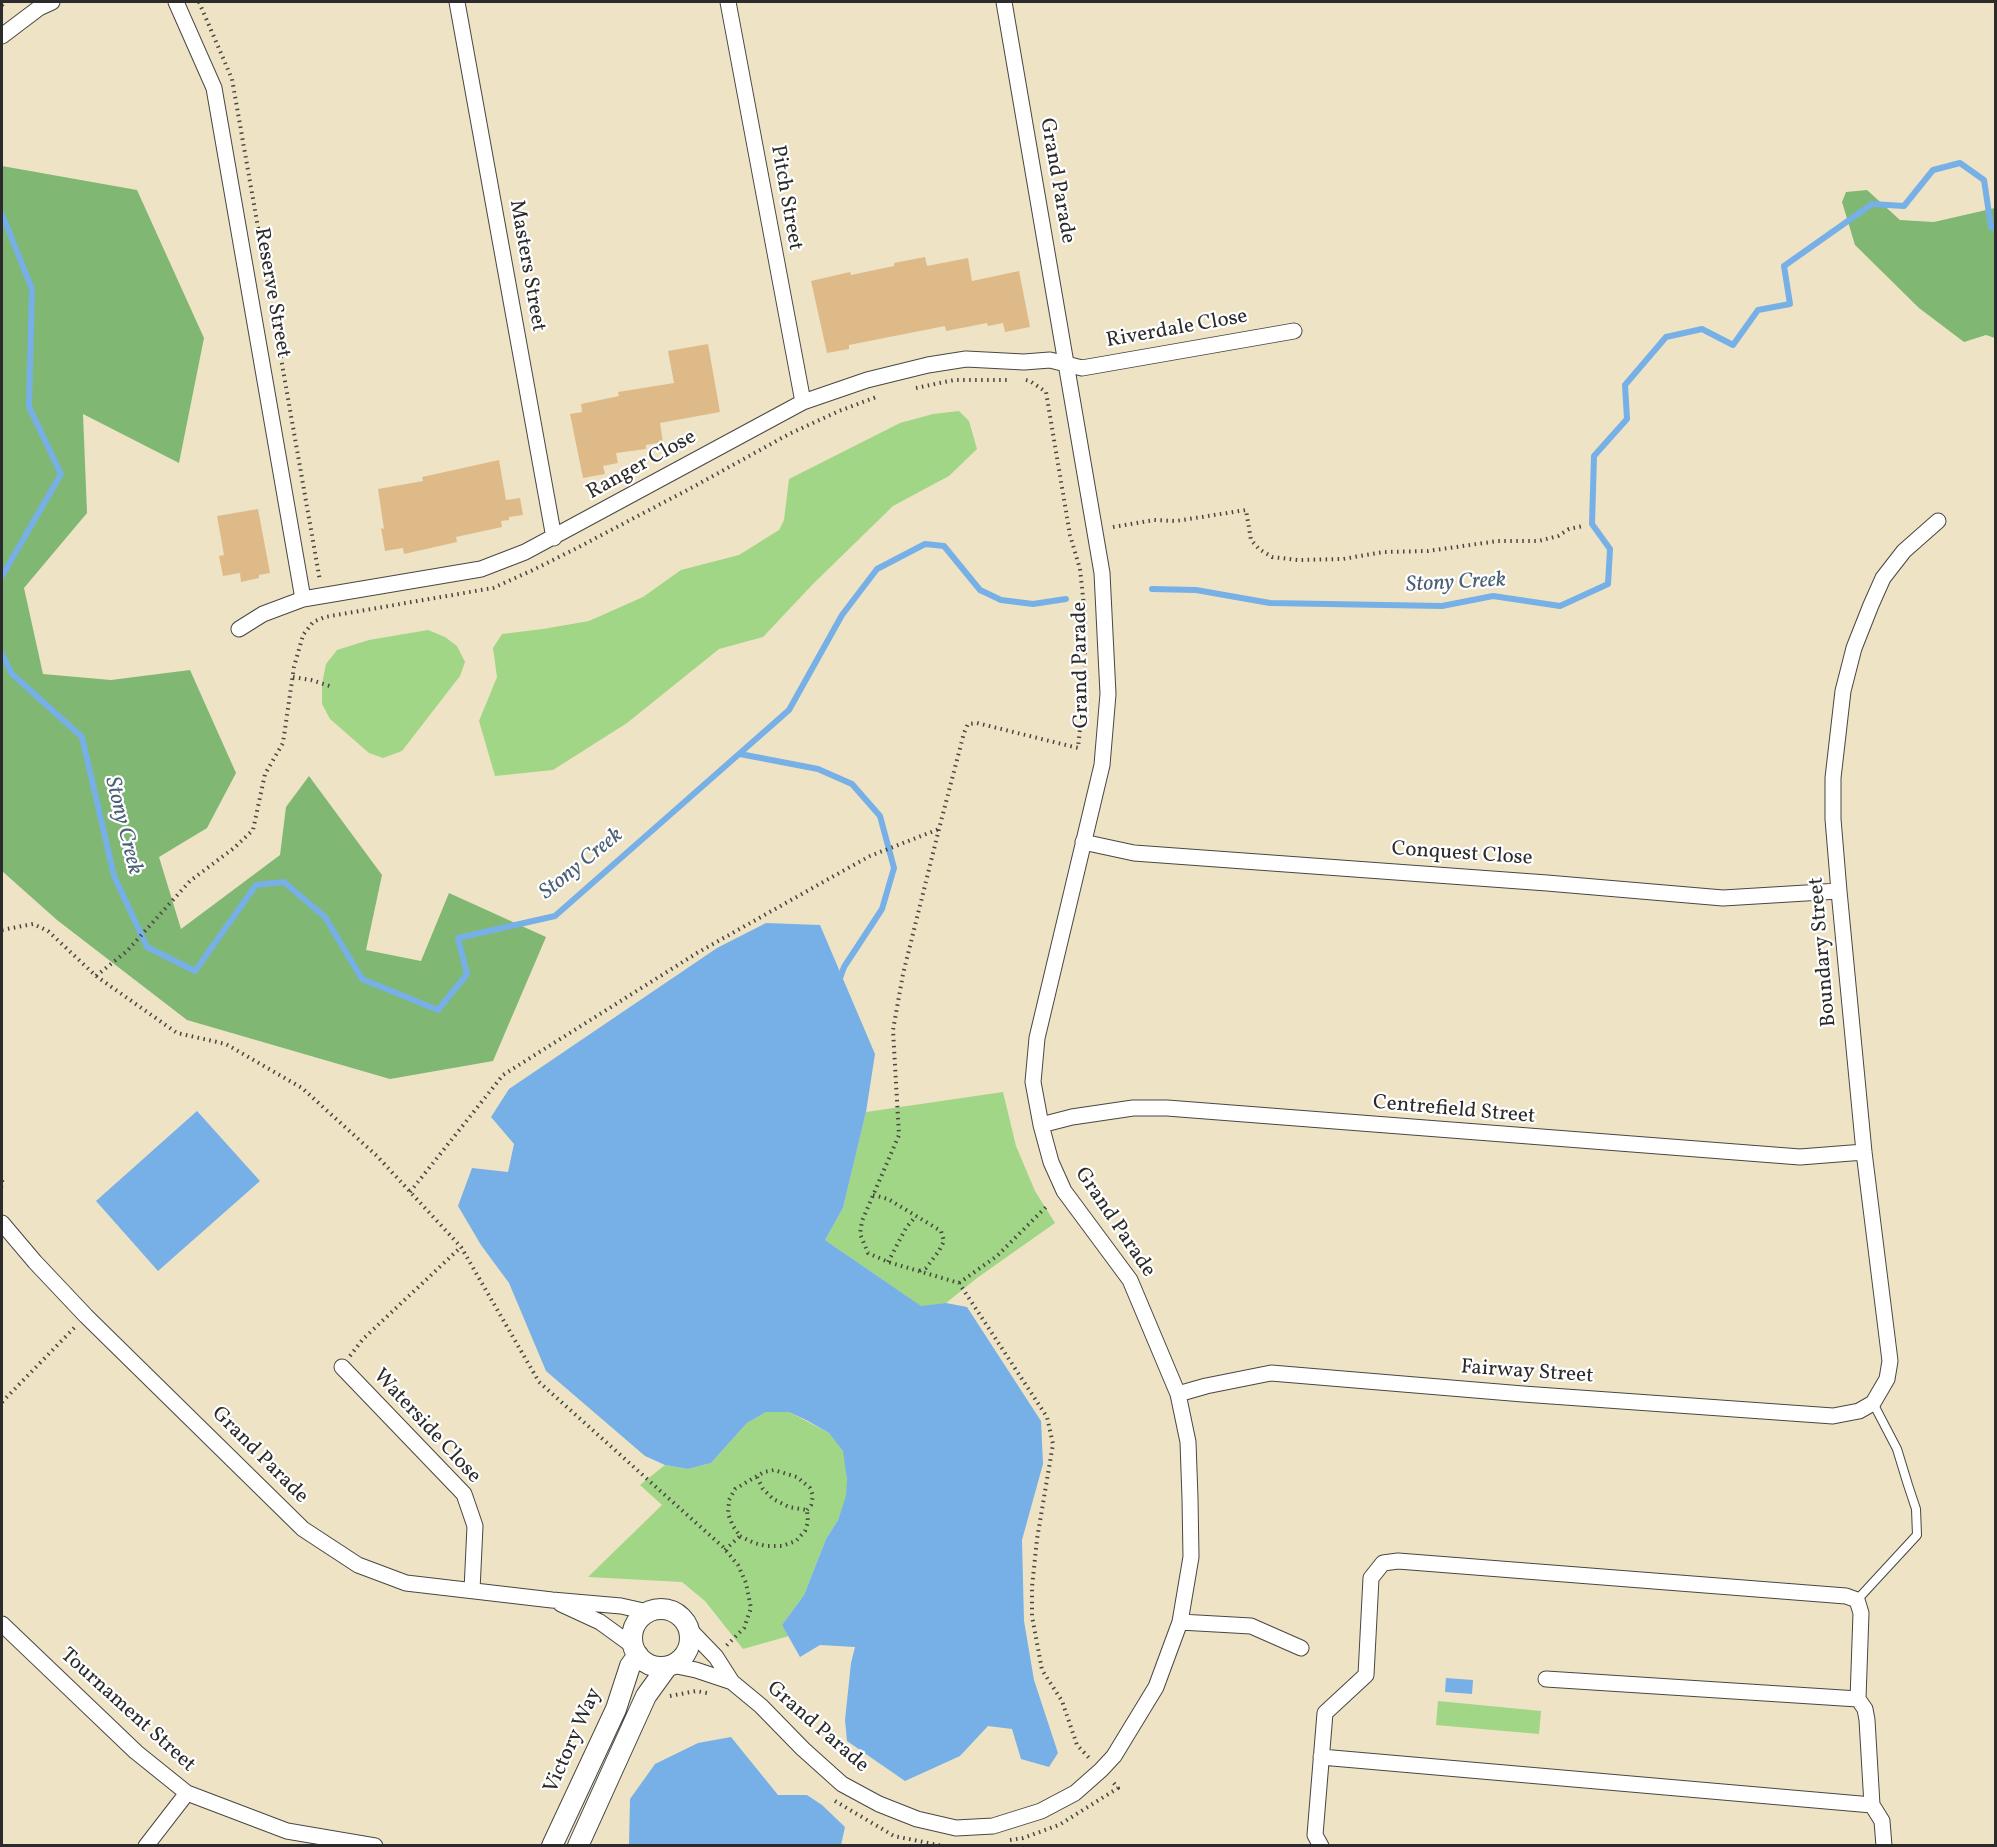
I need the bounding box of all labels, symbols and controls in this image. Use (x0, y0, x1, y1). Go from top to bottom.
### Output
street label: Grand Parade (1033, 116, 1079, 246)
street label: Pitch Street (763, 143, 807, 253)
street label: Masters Street (502, 198, 550, 334)
street label: Reserve Street (247, 226, 295, 360)
street label: Riverdale Close (1104, 305, 1250, 355)
street label: Ranger Close (583, 426, 701, 506)
water label: Stony Creek (1405, 568, 1507, 600)
street label: Grand Parade (1068, 601, 1096, 729)
water label: Stony Creek (97, 774, 147, 878)
water label: Stony Creek (535, 823, 629, 907)
street label: Conquest Close (1391, 838, 1533, 872)
street label: Boundary Street (1805, 876, 1843, 1028)
street label: Centrefield Street (1372, 1091, 1536, 1131)
street label: Grand Parade (1068, 1163, 1160, 1283)
street label: Fairway Street (1460, 1356, 1594, 1390)
street label: Waterside Close (367, 1365, 485, 1489)
street label: Grand Parade (205, 1402, 313, 1510)
street label: Tournament Street (54, 1644, 200, 1778)
street label: Grand Parade (761, 1677, 873, 1779)
street label: Victory Way (540, 1684, 608, 1798)

